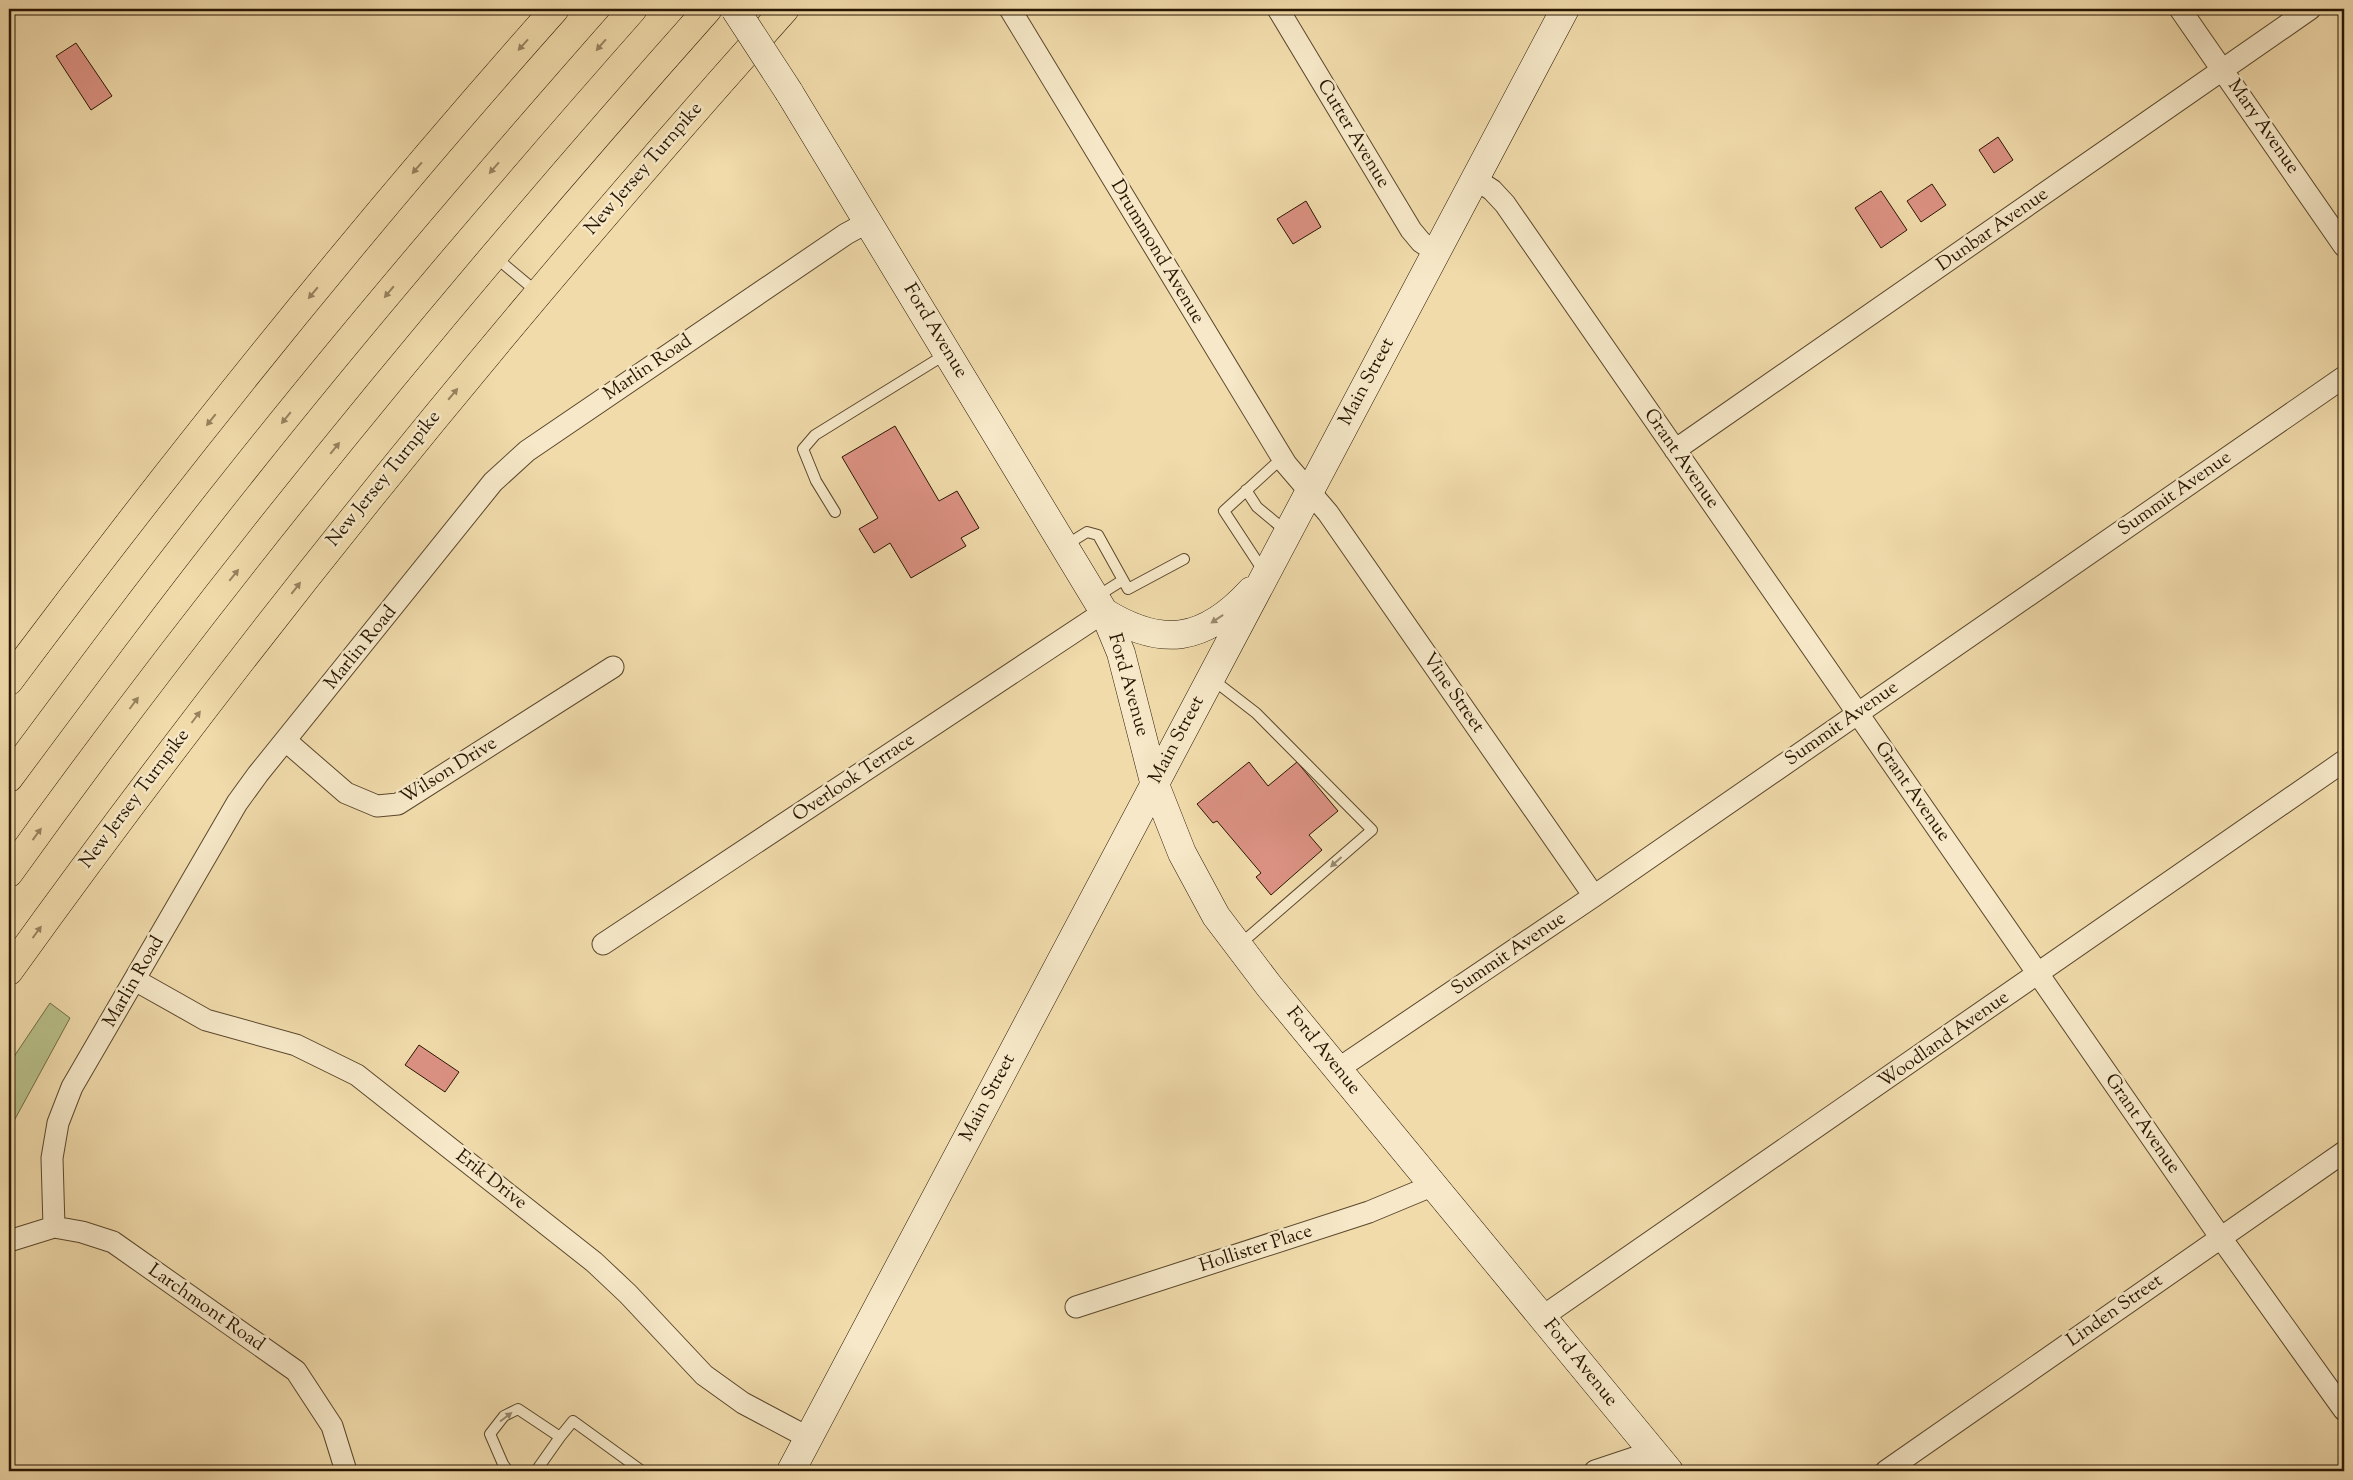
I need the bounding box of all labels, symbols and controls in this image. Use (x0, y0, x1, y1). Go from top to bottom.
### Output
one-way arrow (517, 39, 529, 51)
one-way arrow (595, 39, 606, 52)
street label: Mary Avenue (2220, 74, 2306, 180)
street label: Cutter Avenue (1310, 75, 1396, 194)
street label: New Jersey Turnpike (579, 97, 710, 241)
one-way arrow (411, 162, 423, 174)
one-way arrow (488, 162, 500, 174)
street label: Drummond Avenue (1103, 175, 1211, 329)
street label: Dunbar Avenue (1932, 181, 2054, 279)
street label: Ford Avenue (896, 279, 974, 384)
one-way arrow (384, 286, 395, 299)
one-way arrow (308, 287, 319, 300)
street label: Marlin Road (598, 328, 698, 408)
street label: Main Street (1333, 333, 1402, 431)
one-way arrow (448, 388, 459, 401)
street label: Grant Avenue (1637, 404, 1726, 515)
street label: New Jersey Turnpike (321, 405, 448, 553)
one-way arrow (280, 411, 291, 424)
one-way arrow (205, 413, 216, 426)
one-way arrow (330, 442, 341, 455)
street label: Summit Avenue (2113, 445, 2237, 543)
one-way arrow (228, 569, 239, 582)
one-way arrow (291, 581, 301, 595)
street label: Marlin Road (319, 600, 404, 696)
one-way arrow (1210, 614, 1224, 624)
street label: Ford Avenue (1100, 630, 1156, 740)
street label: Vine Street (1415, 647, 1491, 739)
street label: Summit Avenue (1780, 675, 1904, 773)
street label: Main Street (1143, 691, 1212, 789)
one-way arrow (129, 696, 139, 710)
one-way arrow (191, 711, 202, 724)
street label: New Jersey Turnpike (74, 724, 197, 874)
street label: Overlook Terrace (787, 727, 921, 829)
street label: Wilson Drive (395, 730, 503, 811)
street label: Grant Avenue (1868, 737, 1957, 848)
one-way arrow (32, 827, 42, 841)
one-way arrow (1330, 857, 1343, 868)
street label: Summit Avenue (1446, 906, 1572, 1002)
one-way arrow (32, 925, 42, 939)
street label: Marlin Road (97, 931, 171, 1033)
street label: Woodland Avenue (1873, 985, 2015, 1095)
street label: Ford Avenue (1279, 1001, 1367, 1101)
street label: Main Street (954, 1049, 1023, 1147)
street label: Grant Avenue (2098, 1069, 2187, 1180)
street label: Erik Drive (450, 1143, 533, 1217)
street label: Hollister Place (1196, 1218, 1316, 1280)
street label: Larchmont Road (142, 1258, 270, 1358)
street label: Linden Street (2062, 1268, 2169, 1354)
street label: Ford Avenue (1536, 1313, 1624, 1413)
one-way arrow (499, 1412, 513, 1422)

